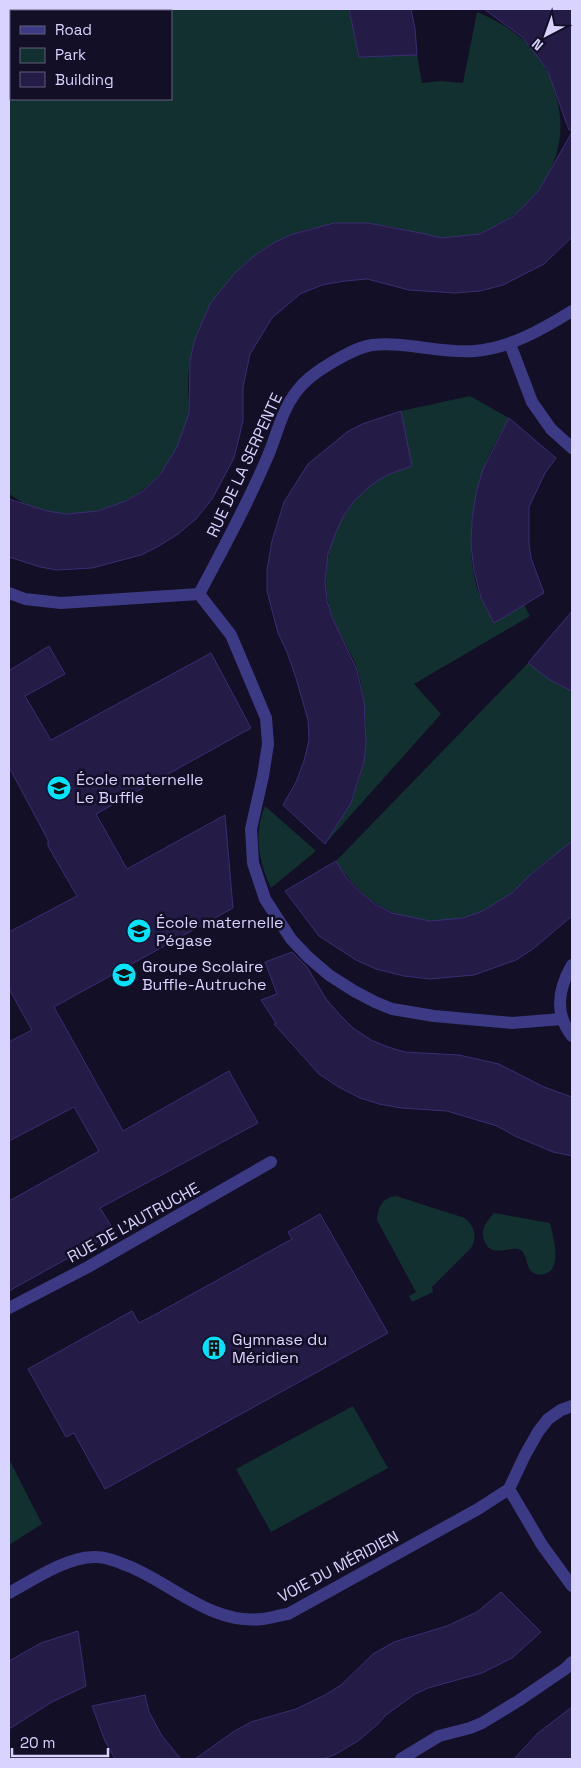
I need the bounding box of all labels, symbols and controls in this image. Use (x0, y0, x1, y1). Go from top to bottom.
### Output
legend (10, 10, 172, 100)
north arrow (521, 10, 571, 60)
text: Road (55, 20, 92, 39)
text: N (528, 35, 547, 55)
text: Park (55, 45, 86, 64)
text: Building (55, 70, 114, 89)
street label: RUE DE LA SERPENTE (202, 390, 287, 541)
place label: École maternelle Le Buffle (76, 769, 204, 808)
school or university icon: École maternelle Le Buffle (46, 775, 72, 801)
place label: École maternelle Pégase (156, 912, 284, 951)
school or university icon: École maternelle Pégase (126, 918, 152, 944)
place label: Groupe Scolaire Buffle-Autruche (142, 956, 267, 995)
school or university icon: Groupe Scolaire Buffle-Autruche (111, 962, 137, 988)
street label: RUE DE L'AUTRUCHE (64, 1177, 203, 1267)
place label: Gymnase du Méridien (232, 1329, 327, 1368)
building icon: Gymnase du Méridien (201, 1335, 227, 1361)
street label: VOIE DU MÉRIDIEN (274, 1526, 402, 1607)
scale bar (12, 1726, 109, 1758)
text: 20 m (20, 1733, 55, 1752)

